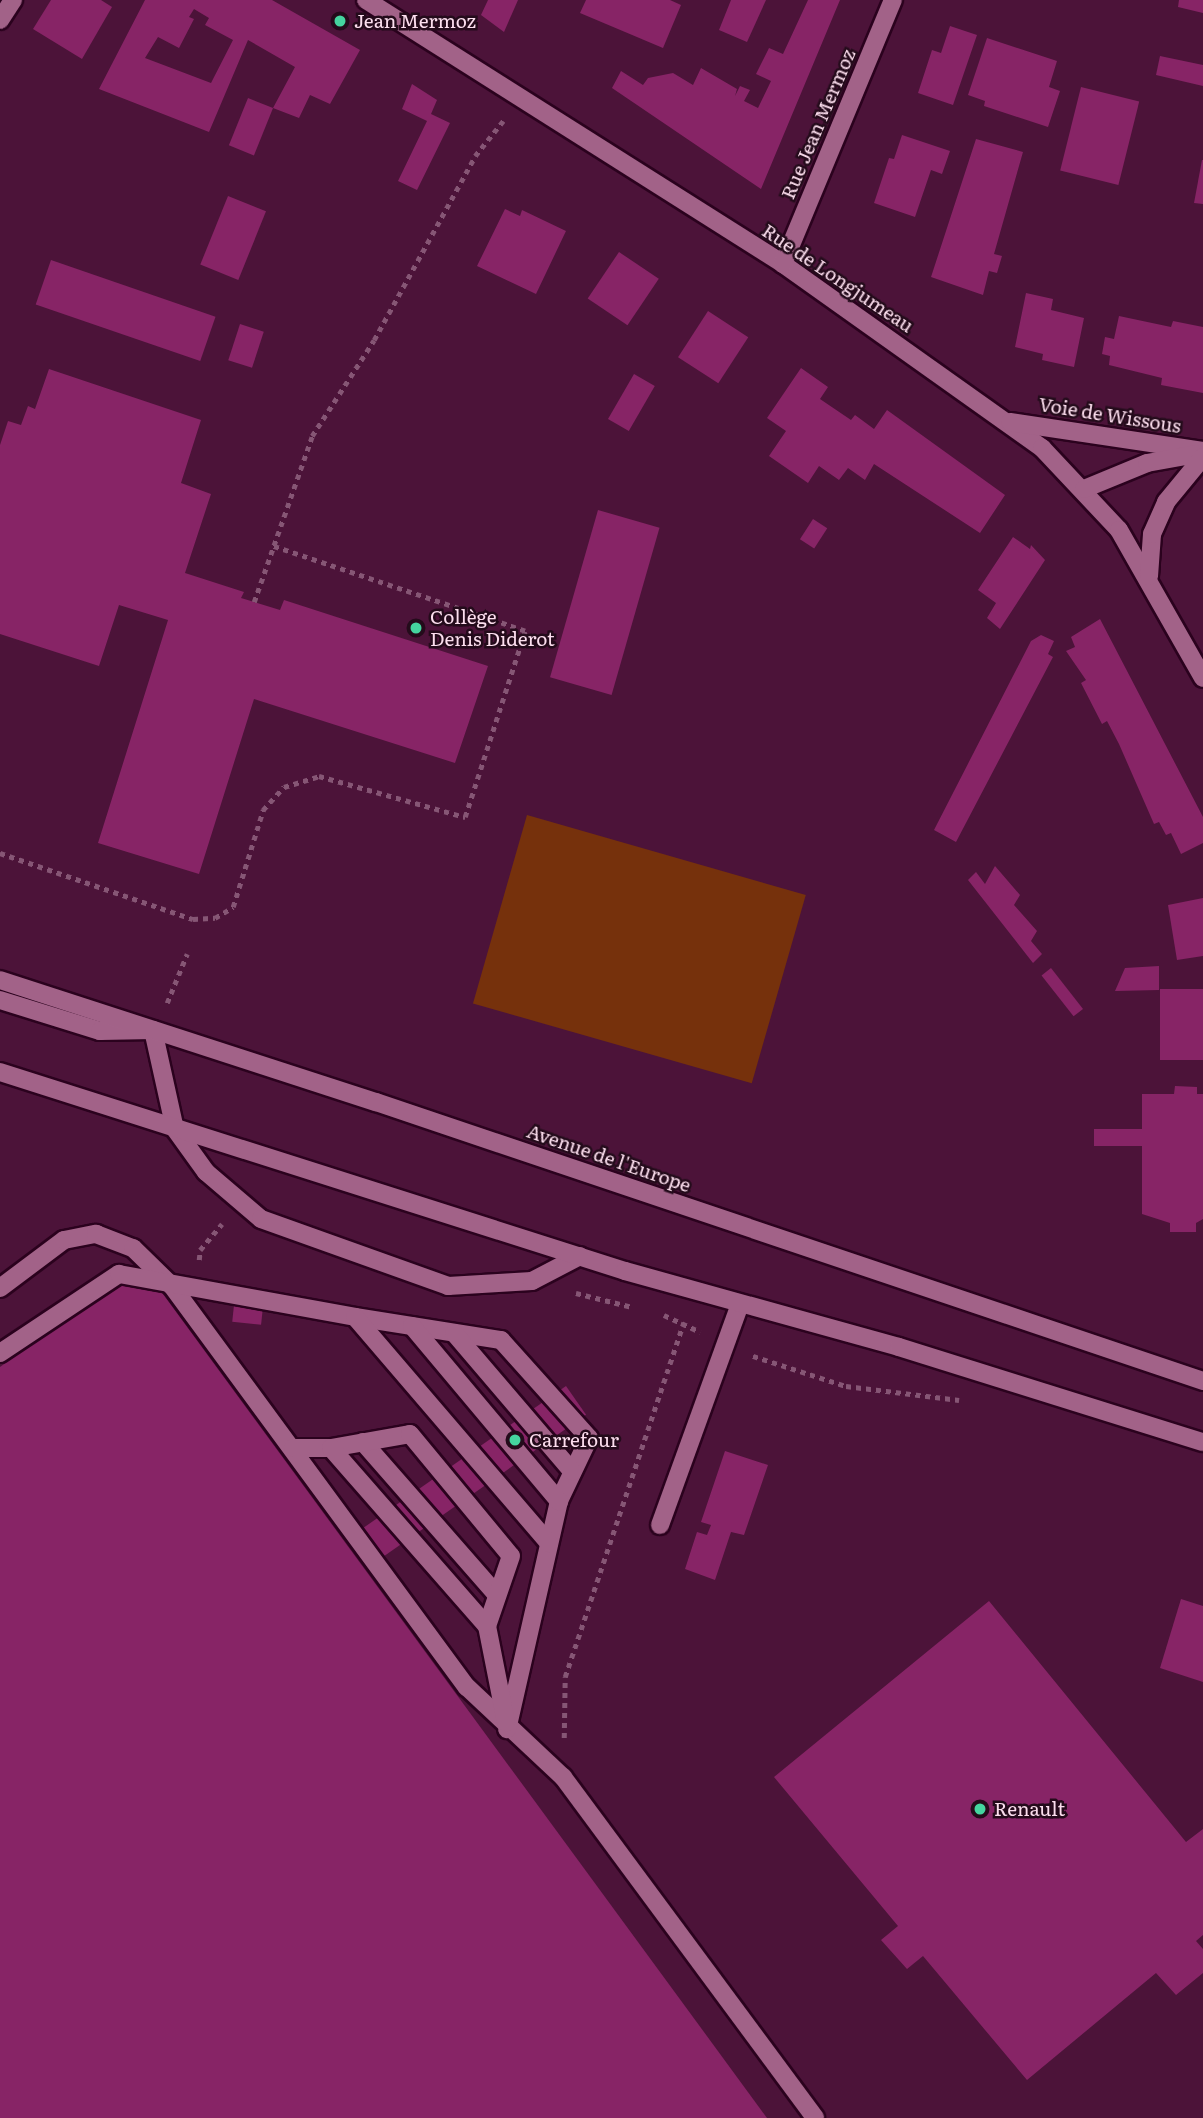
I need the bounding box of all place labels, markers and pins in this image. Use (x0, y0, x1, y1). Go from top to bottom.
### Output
place label: Jean Mermoz (354, 10, 476, 32)
marker: Jean Mermoz (332, 13, 348, 29)
place label: Collège Denis Diderot (430, 606, 555, 650)
marker: Collège Denis Diderot (408, 620, 424, 636)
place label: Carrefour (529, 1429, 619, 1451)
marker: Carrefour (507, 1432, 523, 1448)
place label: Renault (994, 1798, 1065, 1820)
marker: Renault (972, 1801, 988, 1817)

